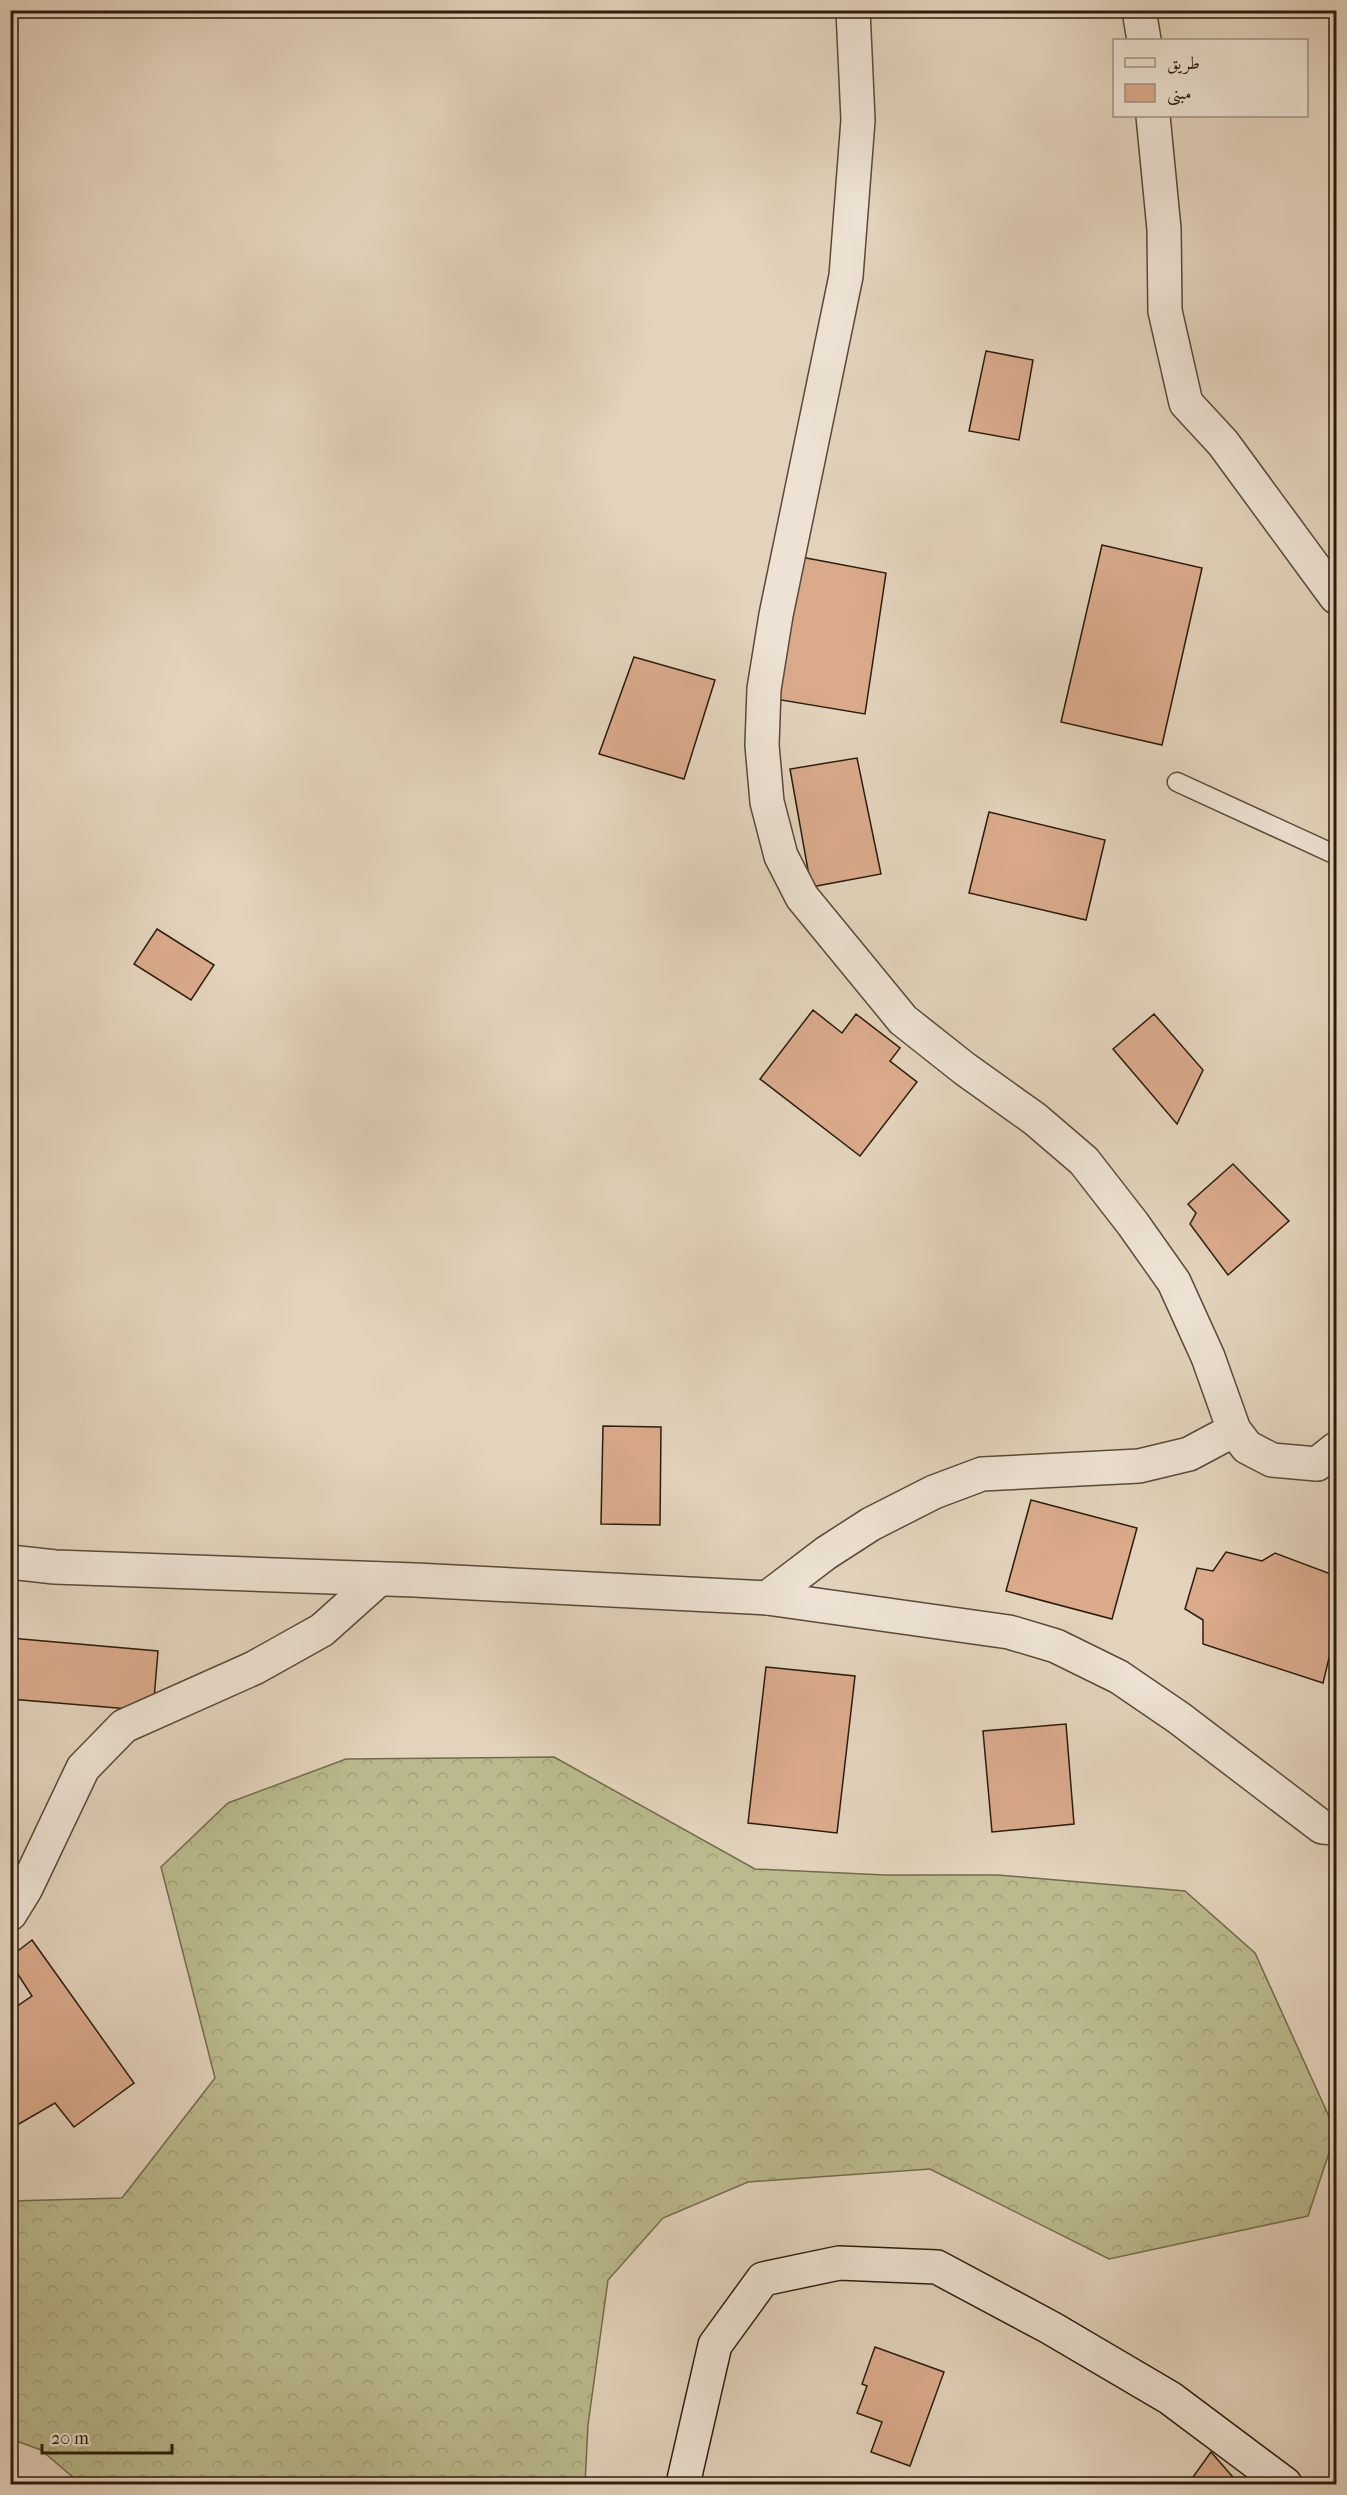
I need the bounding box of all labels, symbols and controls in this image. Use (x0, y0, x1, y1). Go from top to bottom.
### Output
legend (1113, 39, 1308, 117)
text: طريق (1167, 53, 1200, 75)
text: مبنى (1167, 83, 1192, 106)
scale bar (42, 2417, 172, 2455)
text: 20 m (51, 2428, 89, 2449)

